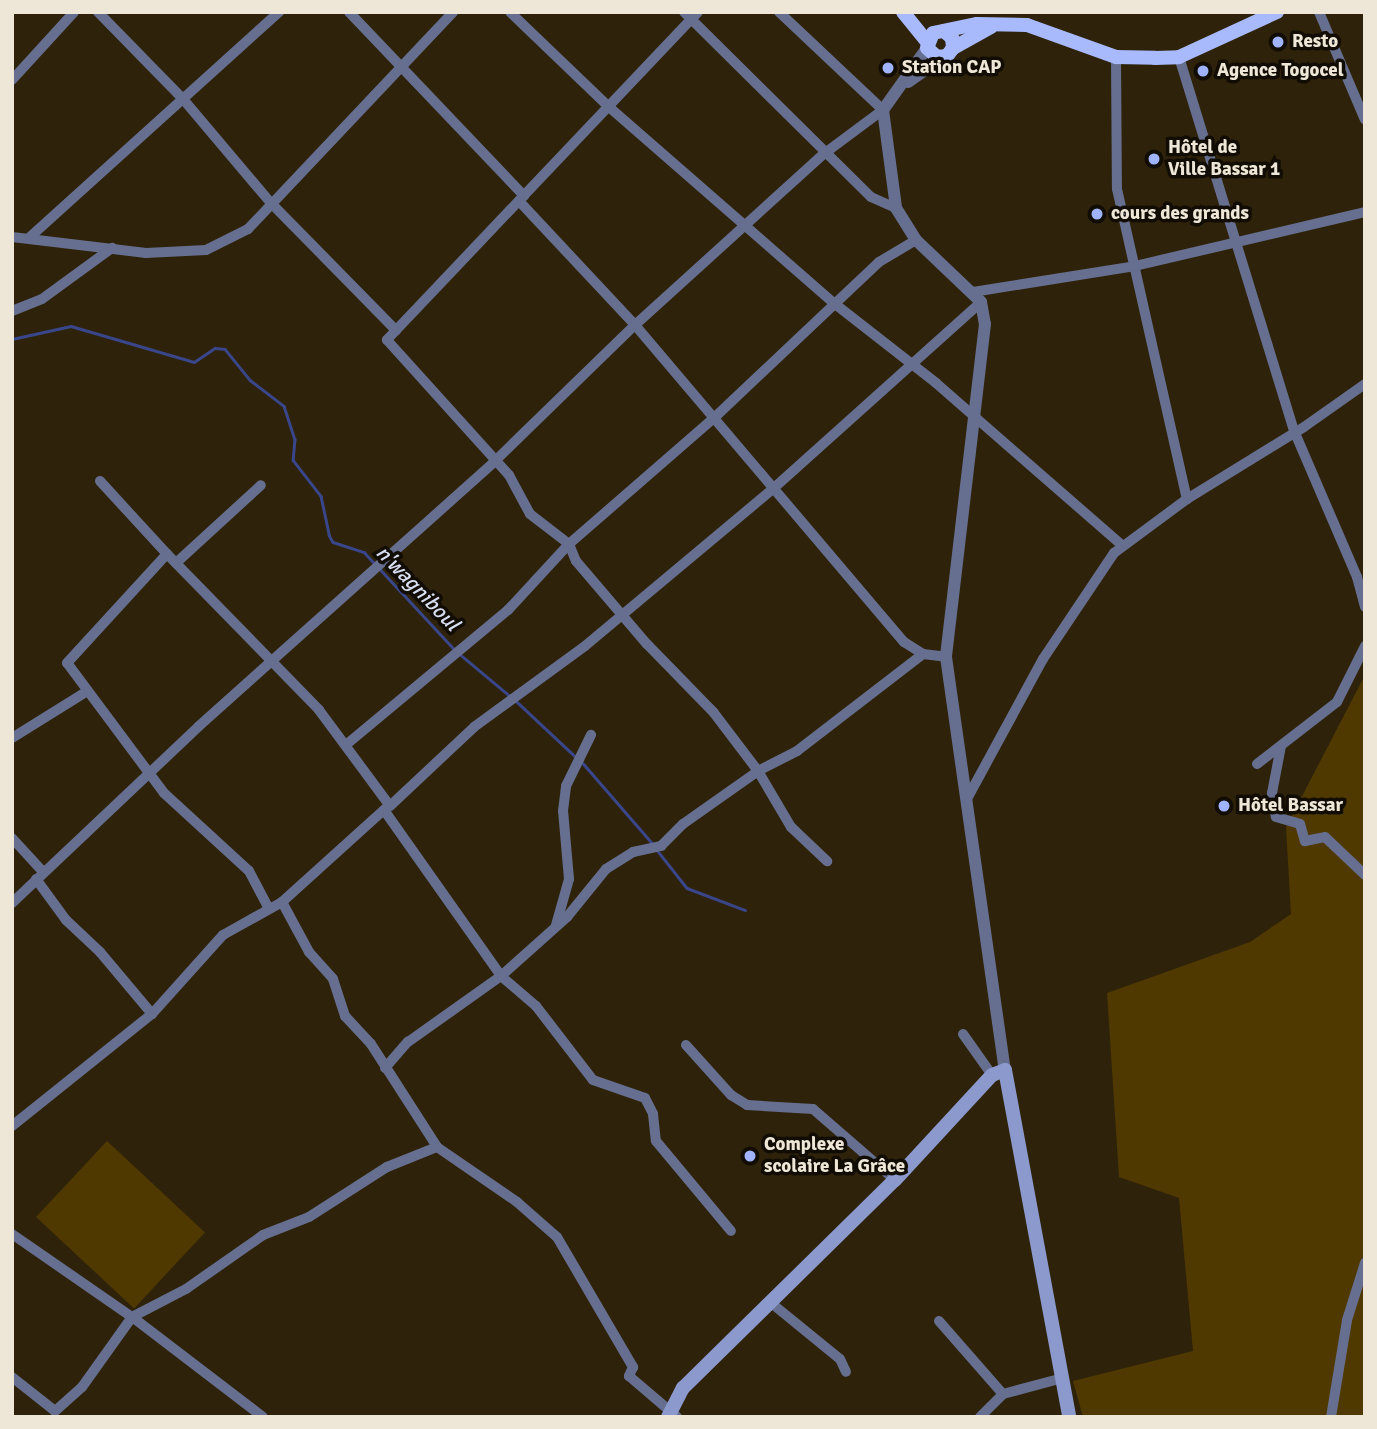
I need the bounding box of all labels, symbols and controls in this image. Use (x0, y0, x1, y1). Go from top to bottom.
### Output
place label: Resto (1292, 31, 1338, 53)
marker: Resto (1270, 34, 1286, 50)
place label: Station CAP (902, 57, 1001, 79)
marker: Station CAP (880, 60, 896, 76)
place label: Agence Togocel (1217, 60, 1344, 82)
marker: Agence Togocel (1195, 63, 1211, 79)
place label: Hôtel de Ville Bassar 1 (1168, 137, 1280, 181)
marker: Hôtel de Ville Bassar 1 (1146, 151, 1162, 167)
place label: cours des grands (1111, 203, 1249, 225)
marker: cours des grands (1089, 206, 1105, 222)
water label: n'wagniboul (371, 540, 465, 636)
place label: Hôtel Bassar (1238, 795, 1343, 817)
marker: Hôtel Bassar (1216, 798, 1232, 814)
place label: Complexe scolaire La Grâce (764, 1134, 905, 1178)
marker: Complexe scolaire La Grâce (742, 1148, 758, 1164)

